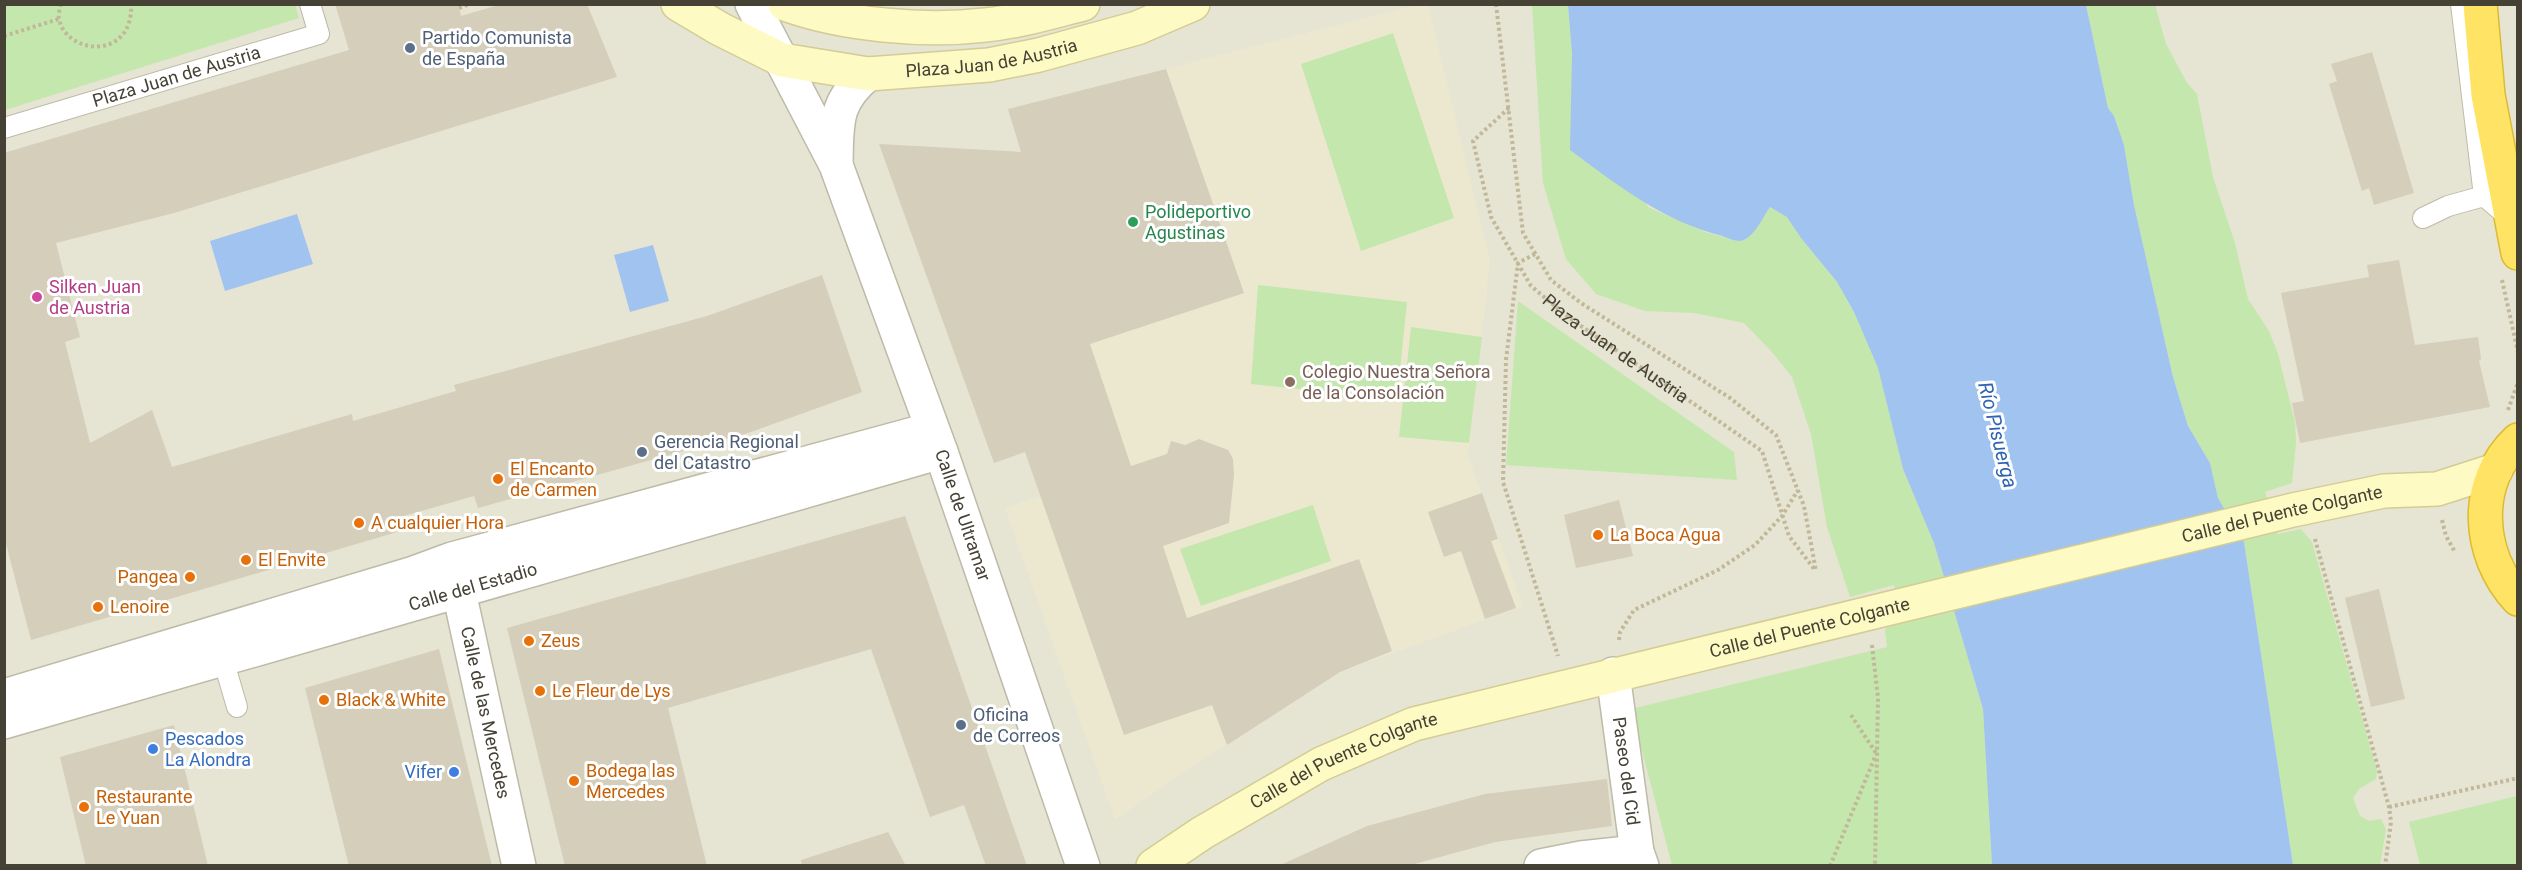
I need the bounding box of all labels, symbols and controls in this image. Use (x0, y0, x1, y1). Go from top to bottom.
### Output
place label: Partido Comunista de España (422, 27, 572, 69)
street label: Plaza Juan de Austria (905, 34, 1080, 81)
street label: Plaza Juan de Austria (90, 41, 263, 111)
marker: Partido Comunista de España (403, 41, 417, 55)
place label: Polideportivo Agustinas (1145, 201, 1251, 243)
marker: Polideportivo Agustinas (1126, 215, 1140, 229)
place label: Silken Juan de Austria (49, 276, 141, 318)
street label: Plaza Juan de Austria (1539, 289, 1693, 407)
marker: Silken Juan de Austria (30, 290, 44, 304)
place label: Colegio Nuestra Señora de la Consolación (1302, 361, 1491, 403)
marker: Colegio Nuestra Señora de la Consolación (1283, 375, 1297, 389)
water label: Río Pisuerga (1973, 379, 2023, 491)
place label: Gerencia Regional del Catastro (654, 431, 799, 473)
marker: Gerencia Regional del Catastro (635, 445, 649, 459)
street label: Calle de Ultramar (931, 446, 995, 584)
place label: El Encanto de Carmen (510, 458, 597, 500)
marker: El Encanto de Carmen (491, 472, 505, 486)
street label: Calle del Puente Colgante (2179, 481, 2384, 547)
place label: A cualquier Hora (371, 512, 504, 533)
marker: A cualquier Hora (352, 516, 366, 530)
place label: La Boca Agua (1610, 524, 1721, 545)
marker: La Boca Agua (1591, 528, 1605, 542)
place label: El Envite (258, 549, 326, 570)
marker: El Envite (239, 553, 253, 567)
street label: Calle del Estadio (406, 558, 540, 615)
place label: Pangea (118, 566, 178, 587)
marker: Pangea (183, 570, 197, 584)
street label: Calle del Puente Colgante (1707, 593, 1912, 662)
place label: Lenoire (110, 596, 169, 617)
marker: Lenoire (91, 600, 105, 614)
street label: Calle de las Mercedes (457, 624, 515, 801)
place label: Zeus (541, 630, 580, 651)
marker: Zeus (522, 634, 536, 648)
place label: Le Fleur de Lys (552, 680, 671, 701)
marker: Le Fleur de Lys (533, 684, 547, 698)
place label: Black & White (336, 689, 446, 710)
marker: Black & White (317, 693, 331, 707)
place label: Oficina de Correos (973, 704, 1060, 746)
street label: Calle del Puente Colgante (1246, 708, 1439, 813)
street label: Paseo del Cid (1609, 715, 1644, 827)
marker: Oficina de Correos (954, 718, 968, 732)
place label: Pescados La Alondra (165, 728, 251, 770)
marker: Pescados La Alondra (146, 742, 160, 756)
place label: Bodega las Mercedes (586, 760, 675, 802)
place label: Vifer (404, 761, 442, 782)
marker: Vifer (447, 765, 461, 779)
marker: Bodega las Mercedes (567, 774, 581, 788)
place label: Restaurante Le Yuan (96, 786, 192, 828)
marker: Restaurante Le Yuan (77, 800, 91, 814)

